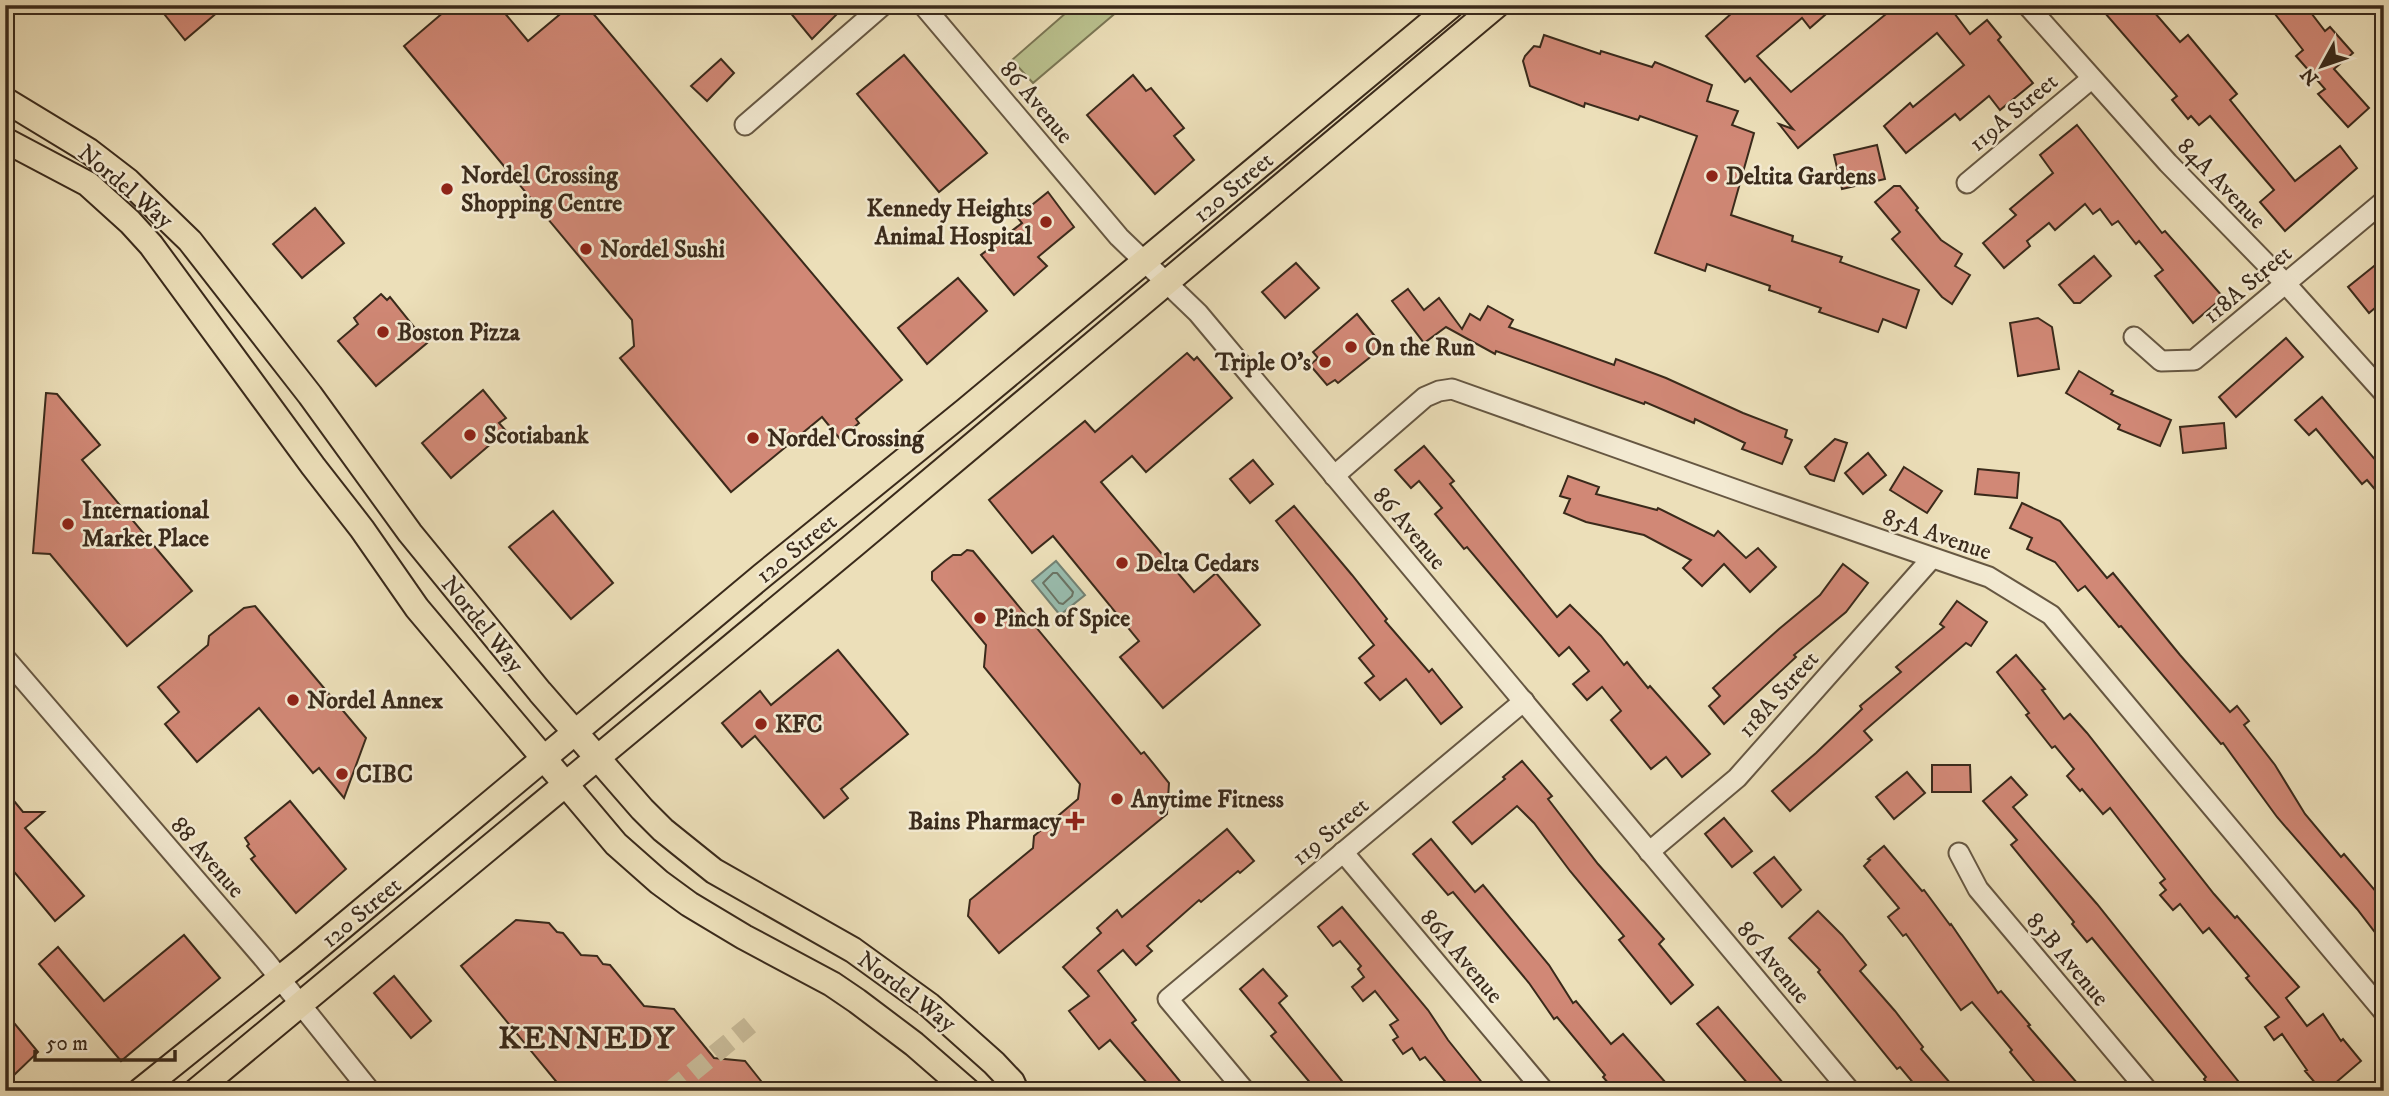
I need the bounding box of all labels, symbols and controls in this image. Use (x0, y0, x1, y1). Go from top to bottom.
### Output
north arrow (2288, 32, 2358, 102)
street label: 86 Avenue (993, 55, 1080, 150)
text: N (2296, 62, 2324, 89)
street label: 119A Street (1963, 67, 2064, 159)
street label: 84A Avenue (2170, 132, 2272, 236)
street label: Nordel Way (71, 138, 180, 236)
street label: 120 Street (1187, 145, 1280, 230)
place label: Nordel Crossing Shopping Centre (461, 161, 622, 219)
place label: Deltita Gardens (1726, 162, 1876, 192)
marker: Deltita Gardens (1704, 168, 1720, 184)
marker: Nordel Crossing Shopping Centre (439, 181, 455, 197)
place label: Kennedy Heights Animal Hospital (866, 194, 1033, 252)
marker: Kennedy Heights Animal Hospital (1038, 214, 1054, 230)
place label: Nordel Sushi (600, 235, 725, 265)
street label: 118A Street (2197, 239, 2298, 331)
marker: Nordel Sushi (578, 241, 594, 257)
place label: Boston Pizza (397, 318, 521, 348)
marker: Boston Pizza (375, 324, 391, 340)
place label: On the Run (1365, 333, 1476, 363)
marker: On the Run (1343, 339, 1359, 355)
place label: Triple O's (1214, 348, 1311, 378)
marker: Triple O's (1317, 354, 1333, 370)
place label: Scotiabank (484, 421, 590, 451)
place label: Nordel Crossing (767, 424, 925, 454)
marker: Scotiabank (462, 427, 478, 443)
marker: Nordel Crossing (745, 430, 761, 446)
street label: 86 Avenue (1366, 481, 1453, 576)
place label: International Market Place (82, 496, 210, 554)
street label: 85A Avenue (1878, 502, 1995, 568)
street label: 120 Street (750, 507, 843, 590)
marker: International Market Place (60, 516, 76, 532)
place label: Delta Cedars (1136, 549, 1259, 579)
marker: Delta Cedars (1114, 555, 1130, 571)
street label: Nordel Way (434, 570, 531, 680)
place label: Pinch of Spice (994, 604, 1130, 634)
marker: Pinch of Spice (972, 610, 988, 626)
street label: 118A Street (1732, 645, 1826, 744)
place label: Nordel Annex (307, 686, 443, 716)
marker: Nordel Annex (285, 692, 301, 708)
place label: KFC (775, 710, 823, 740)
marker: KFC (753, 716, 769, 732)
place label: CIBC (356, 760, 413, 790)
marker: CIBC (334, 766, 350, 782)
place label: Anytime Fitness (1130, 785, 1284, 815)
marker: Anytime Fitness (1109, 791, 1125, 807)
street label: 119 Street (1286, 791, 1376, 873)
place label: Bains Pharmacy (908, 807, 1062, 837)
street label: 88 Avenue (164, 811, 251, 905)
marker: Bains Pharmacy (1067, 813, 1083, 829)
street label: 120 Street (315, 870, 408, 955)
street label: 86A Avenue (1413, 903, 1509, 1010)
street label: 85B Avenue (2019, 907, 2115, 1013)
street label: 86 Avenue (1730, 915, 1817, 1010)
street label: Nordel Way (851, 945, 962, 1039)
scale bar (35, 1019, 175, 1063)
district label: KENNEDY (498, 1019, 676, 1059)
text: 50 m (46, 1031, 88, 1057)

